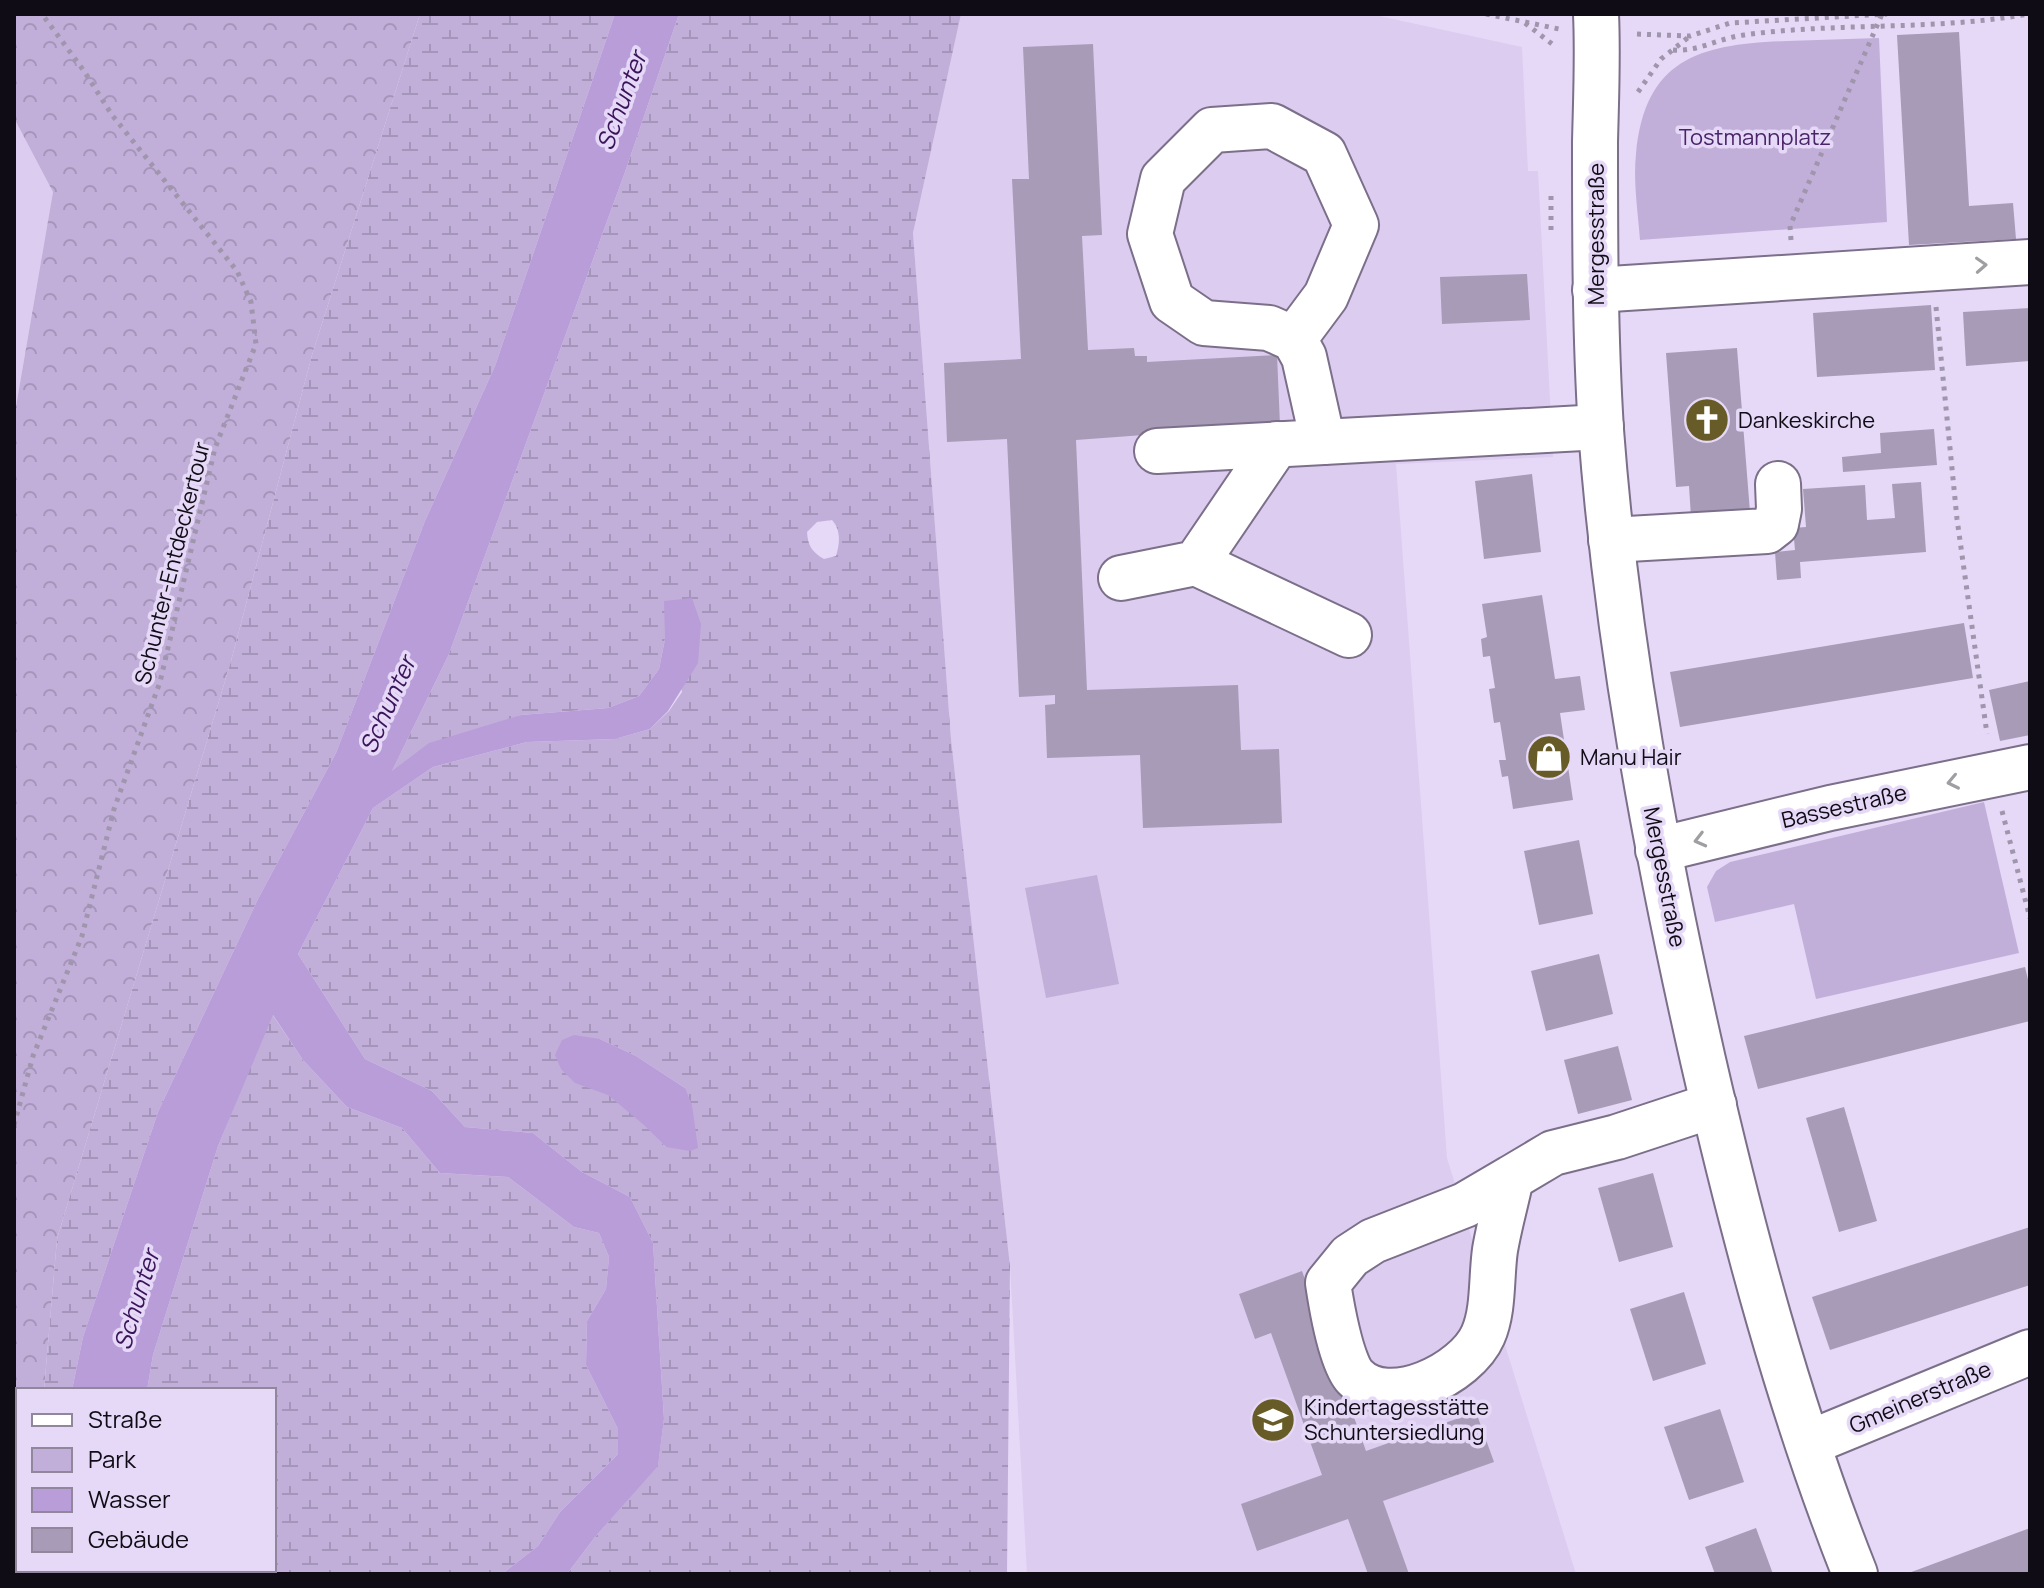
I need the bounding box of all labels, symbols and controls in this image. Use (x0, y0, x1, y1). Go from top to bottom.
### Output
water label: Schunter (588, 43, 655, 154)
park label: Tostmannplatz (1679, 122, 1831, 152)
street label: Mergesstraße (1581, 163, 1611, 305)
one-way arrow (1975, 257, 1988, 274)
church icon: Dankeskirche (1683, 396, 1731, 444)
place label: Dankeskirche (1738, 405, 1875, 435)
street label: Schunter-Entdeckertour (127, 438, 217, 688)
water label: Schunter (351, 648, 424, 758)
shop icon: Manu Hair (1525, 733, 1573, 781)
place label: Manu Hair (1580, 742, 1682, 772)
one-way arrow (1947, 773, 1961, 790)
street label: Bassestraße (1778, 777, 1910, 835)
street label: Mergesstraße (1637, 804, 1693, 950)
one-way arrow (1694, 831, 1707, 848)
water label: Schunter (105, 1242, 167, 1353)
street label: Gmeinerstraße (1844, 1354, 1996, 1440)
legend (16, 1388, 276, 1572)
place label: Kindertagesstätte Schuntersiedlung (1304, 1392, 1489, 1447)
school or university icon: Kindertagesstätte Schuntersiedlung (1249, 1396, 1297, 1444)
text: Straße (88, 1402, 162, 1435)
text: Park (88, 1442, 137, 1475)
text: Wasser (88, 1482, 171, 1515)
text: Gebäude (88, 1522, 189, 1555)

